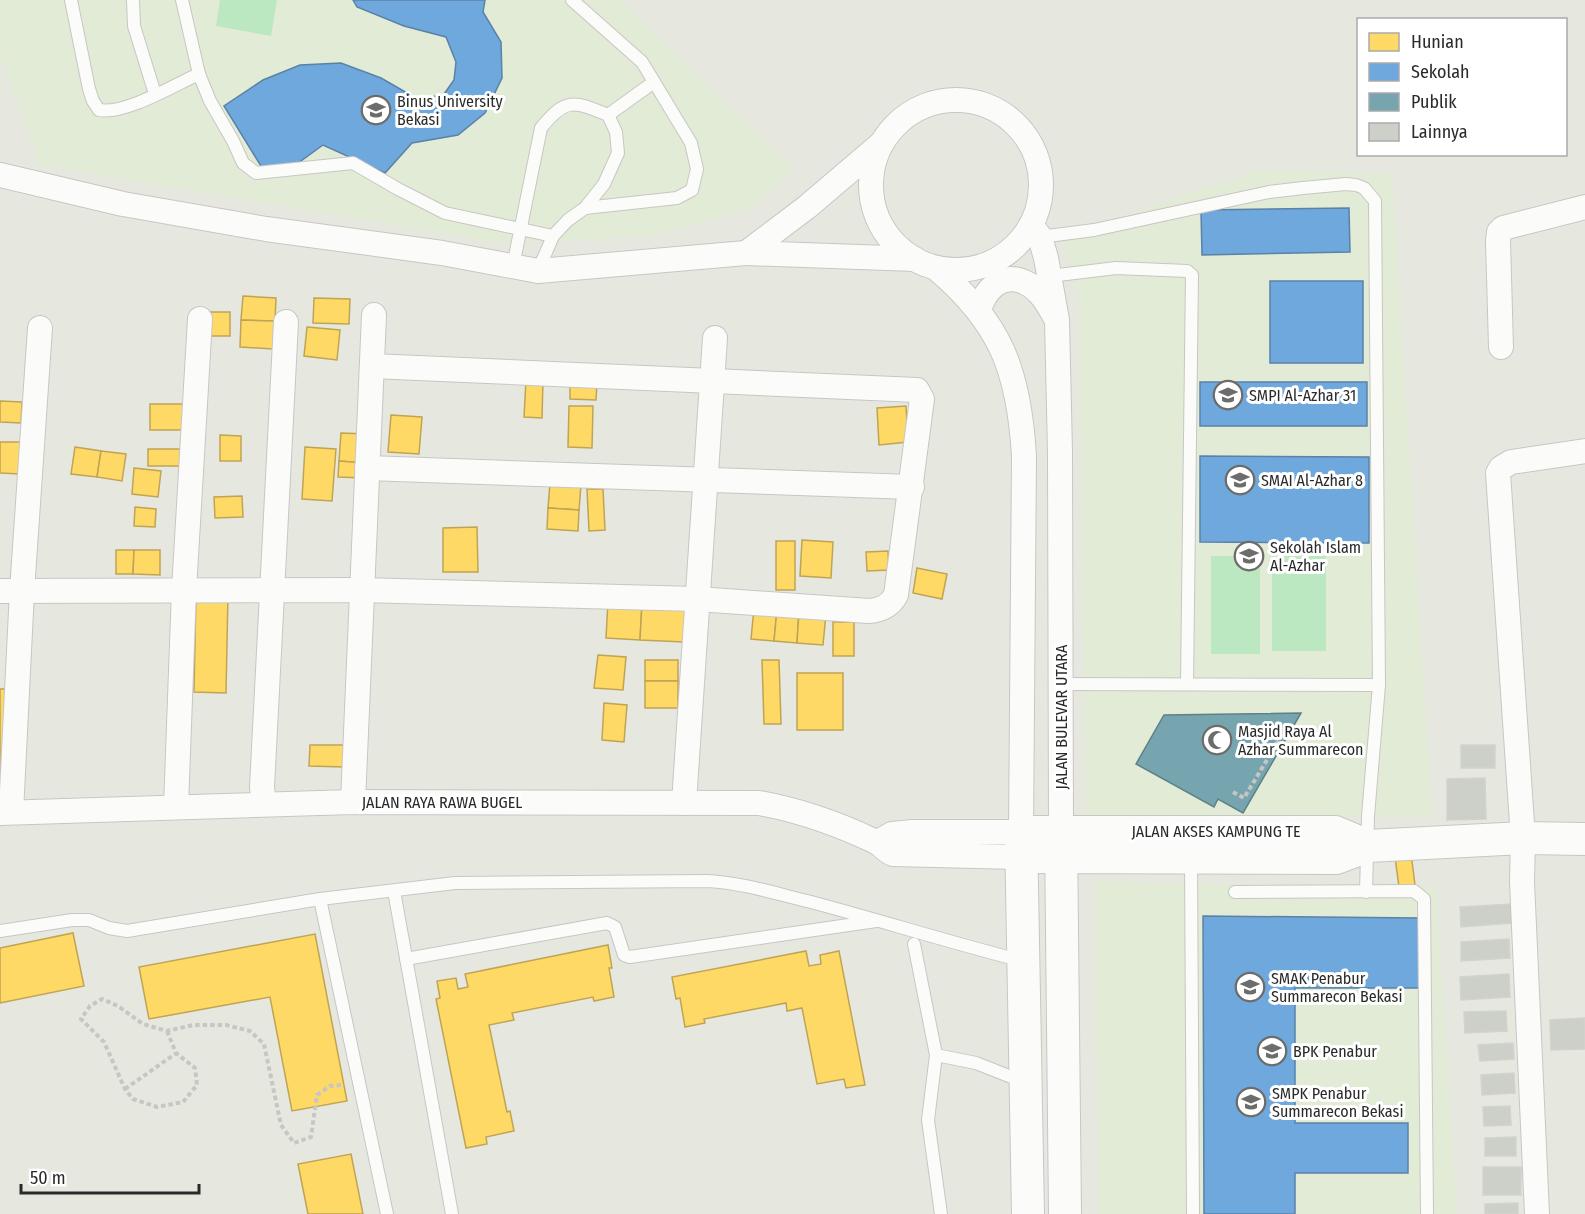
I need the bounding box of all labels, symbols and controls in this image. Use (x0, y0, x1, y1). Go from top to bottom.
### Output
legend (1357, 18, 1567, 156)
text: Hunian (1411, 31, 1464, 53)
text: Sekolah (1411, 61, 1469, 83)
text: Publik (1411, 91, 1457, 113)
place label: Binus University Bekasi (397, 92, 503, 129)
school or university icon: Binus University Bekasi (360, 94, 392, 126)
text: Lainnya (1411, 121, 1468, 143)
school or university icon: SMPI Al-Azhar 31 (1212, 379, 1244, 411)
place label: SMPI Al-Azhar 31 (1249, 386, 1356, 405)
school or university icon: SMAI Al-Azhar 8 (1224, 464, 1256, 496)
place label: SMAI Al-Azhar 8 (1261, 471, 1363, 490)
place label: Sekolah Islam Al-Azhar (1270, 538, 1361, 575)
school or university icon: Sekolah Islam Al-Azhar (1233, 540, 1265, 572)
street label: JALAN BULEVAR UTARA (1052, 644, 1071, 789)
place label: Masjid Raya Al Azhar Summarecon (1238, 722, 1364, 759)
mosque icon: Masjid Raya Al Azhar Summarecon (1201, 724, 1233, 756)
street label: JALAN RAYA RAWA BUGEL (362, 793, 522, 812)
street label: JALAN AKSES KAMPUNG TE (1131, 822, 1301, 841)
place label: SMAK Penabur Summarecon Bekasi (1271, 969, 1402, 1006)
school or university icon: SMAK Penabur Summarecon Bekasi (1234, 971, 1266, 1003)
school or university icon: BPK Penabur (1256, 1035, 1288, 1067)
place label: BPK Penabur (1293, 1042, 1377, 1061)
place label: SMPK Penabur Summarecon Bekasi (1272, 1084, 1403, 1121)
school or university icon: SMPK Penabur Summarecon Bekasi (1235, 1086, 1267, 1118)
scale bar (21, 1157, 200, 1195)
text: 50 m (30, 1167, 66, 1189)

